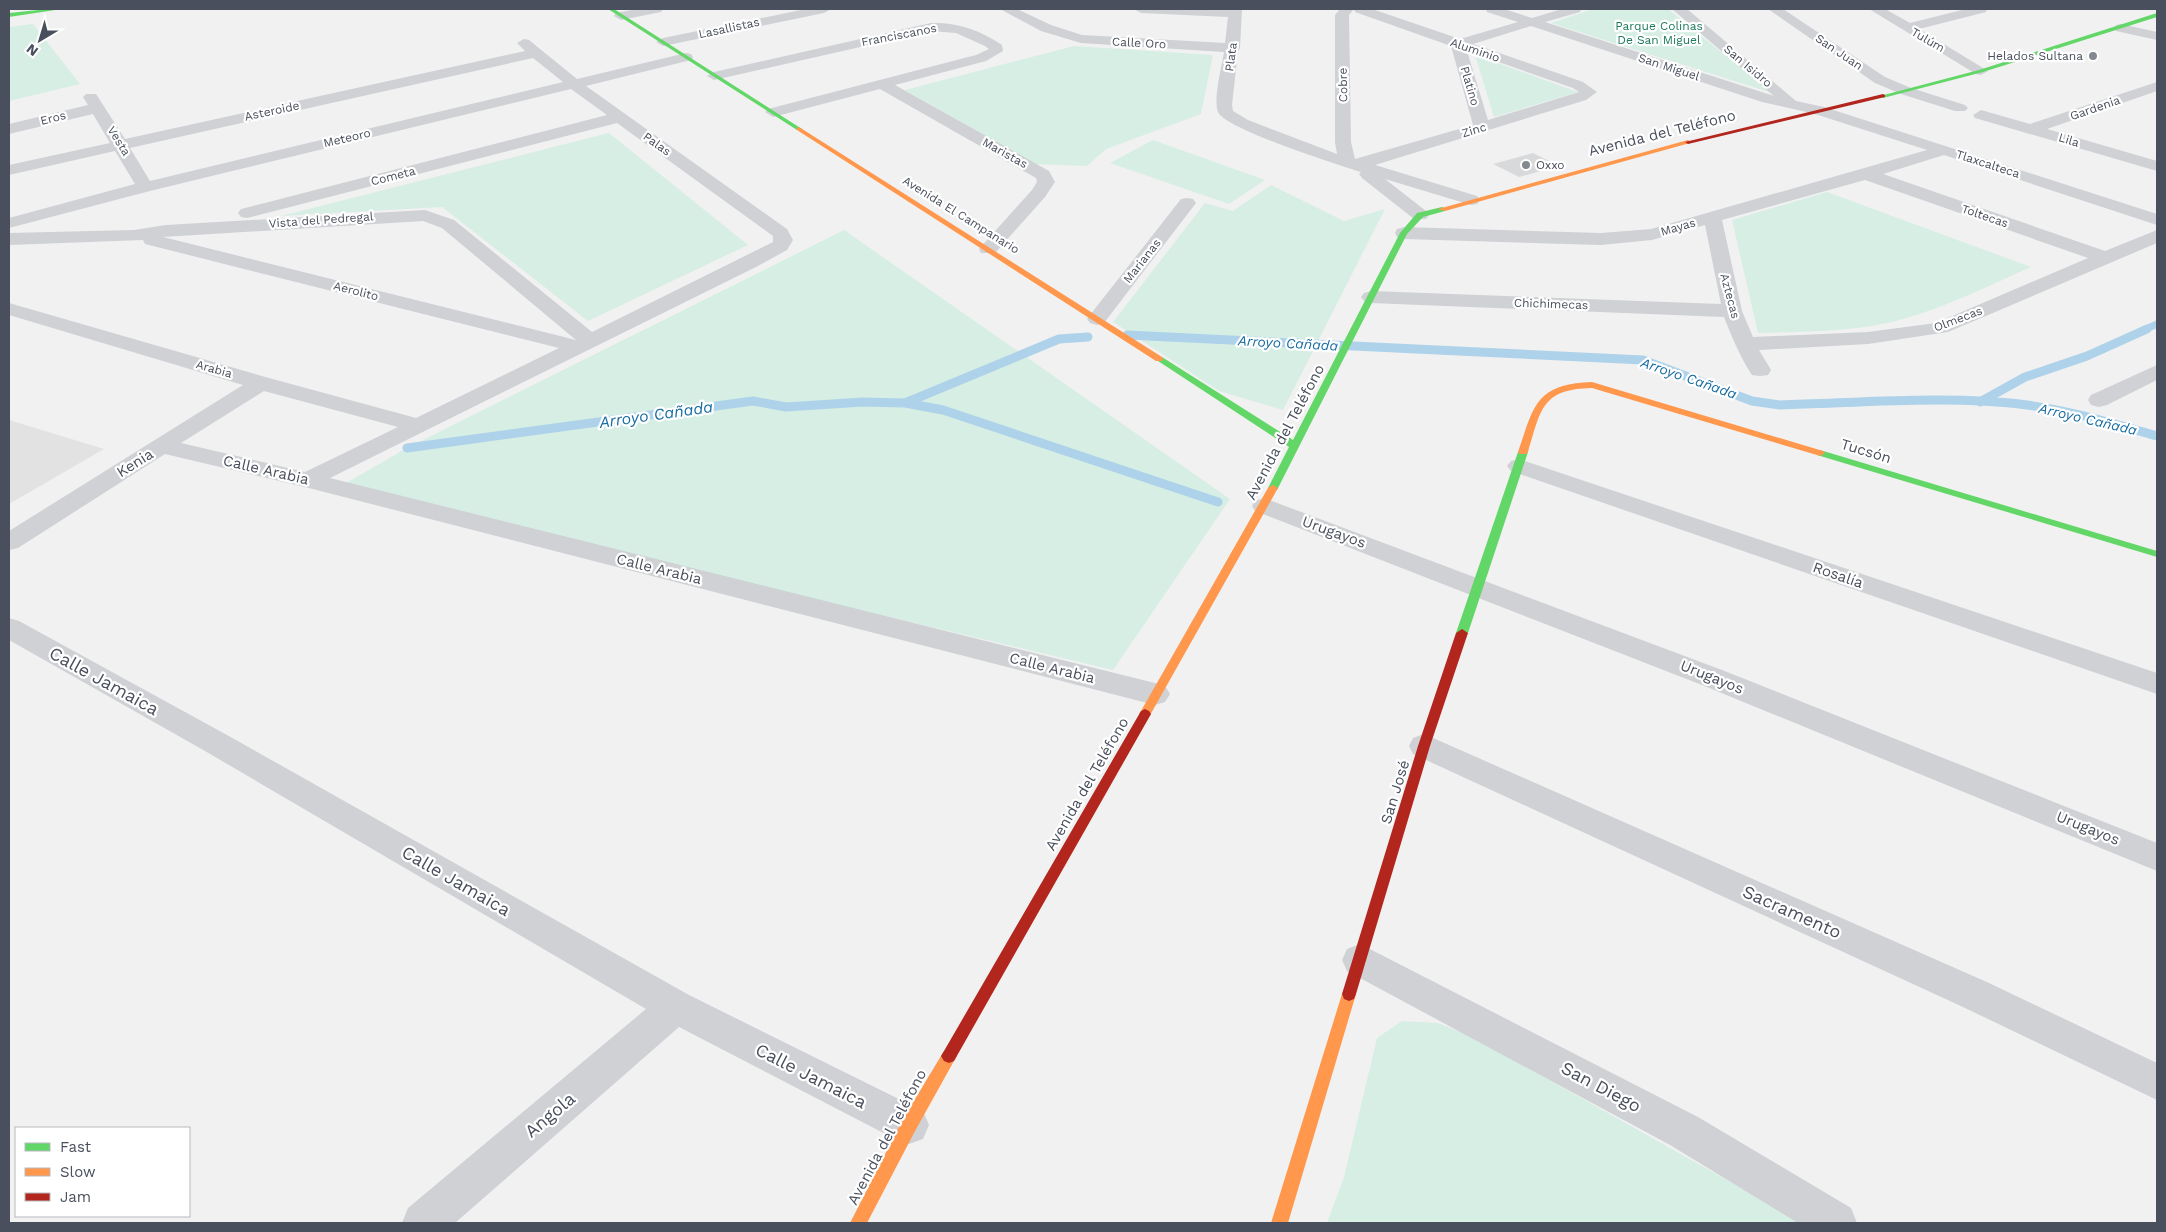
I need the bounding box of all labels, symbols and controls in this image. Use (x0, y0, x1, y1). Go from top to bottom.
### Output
north arrow (15, 15, 65, 65)
street label: Lasallistas (697, 15, 761, 41)
park label: Parque Colinas De San Miguel (1615, 19, 1703, 47)
street label: Franciscanos (860, 21, 938, 49)
street label: Tulúm (1909, 25, 1947, 55)
street label: San Juan (1813, 31, 1865, 73)
street label: Calle Oro (1112, 35, 1166, 51)
street label: Aluminio (1448, 35, 1502, 65)
text: N (23, 41, 41, 60)
street label: Plata (1222, 41, 1240, 73)
street label: San Isidro (1721, 42, 1775, 90)
place label: Helados Sultana (1987, 49, 2083, 63)
street label: San Miguel (1637, 50, 1702, 84)
marker: Helados Sultana (2087, 50, 2099, 62)
street label: Platino (1458, 65, 1482, 107)
street label: Cobre (1336, 68, 1350, 102)
street label: Gardenia (2068, 93, 2122, 123)
street label: Asteroide (243, 98, 301, 124)
street label: Avenida del Teléfono (1587, 106, 1737, 160)
street label: Eros (39, 108, 67, 128)
street label: Zinc (1460, 120, 1488, 140)
street label: Vesta (105, 124, 134, 159)
street label: Meteoro (322, 126, 372, 150)
street label: Palas (640, 129, 674, 159)
street label: Lila (2057, 130, 2081, 150)
street label: Maristas (980, 135, 1030, 171)
street label: Tlaxcalteca (1954, 147, 2022, 181)
place label: Oxxo (1536, 158, 1565, 172)
marker: Oxxo (1520, 159, 1532, 171)
street label: Cometa (369, 164, 417, 188)
street label: Avenida El Campanario (900, 173, 1022, 257)
street label: Toltecas (1960, 202, 2010, 230)
street label: Vista del Pedregal (268, 209, 374, 231)
street label: Mayas (1659, 215, 1697, 239)
street label: Marianas (1120, 236, 1164, 286)
street label: Aztecas (1717, 272, 1743, 320)
street label: Aerolito (332, 279, 380, 303)
street label: Chichimecas (1514, 296, 1588, 312)
street label: Olmecas (1932, 303, 1984, 335)
water label: Arroyo Cañada (1237, 332, 1339, 354)
water label: Arroyo Cañada (1638, 354, 1739, 402)
street label: Arabia (194, 357, 234, 381)
street label: Avenida del Teléfono (1242, 361, 1328, 503)
water label: Arroyo Cañada (597, 397, 714, 432)
water label: Arroyo Cañada (2036, 400, 2139, 438)
street label: Tucsón (1839, 435, 1893, 467)
street label: Kenia (113, 445, 157, 481)
street label: Calle Arabia (221, 451, 311, 489)
street label: Urugayos (1300, 512, 1368, 552)
street label: Calle Arabia (614, 550, 704, 588)
street label: Rosalía (1810, 558, 1866, 592)
street label: Calle Jamaica (46, 642, 163, 719)
street label: Calle Arabia (1007, 649, 1097, 687)
street label: Urugayos (1678, 656, 1746, 698)
street label: Avenida del Teléfono (1041, 714, 1133, 854)
street label: San José (1377, 758, 1413, 826)
street label: Urugayos (2054, 807, 2122, 849)
street label: Calle Jamaica (398, 841, 514, 920)
street label: Sacramento (1740, 880, 1845, 943)
street label: Calle Jamaica (752, 1038, 870, 1113)
street label: San Diego (1558, 1057, 1645, 1116)
street label: Avenida del Teléfono (844, 1066, 930, 1208)
street label: Angola (520, 1088, 579, 1142)
legend (15, 1127, 190, 1217)
text: Fast (60, 1138, 92, 1156)
text: Slow (60, 1163, 96, 1181)
text: Jam (60, 1188, 91, 1206)

